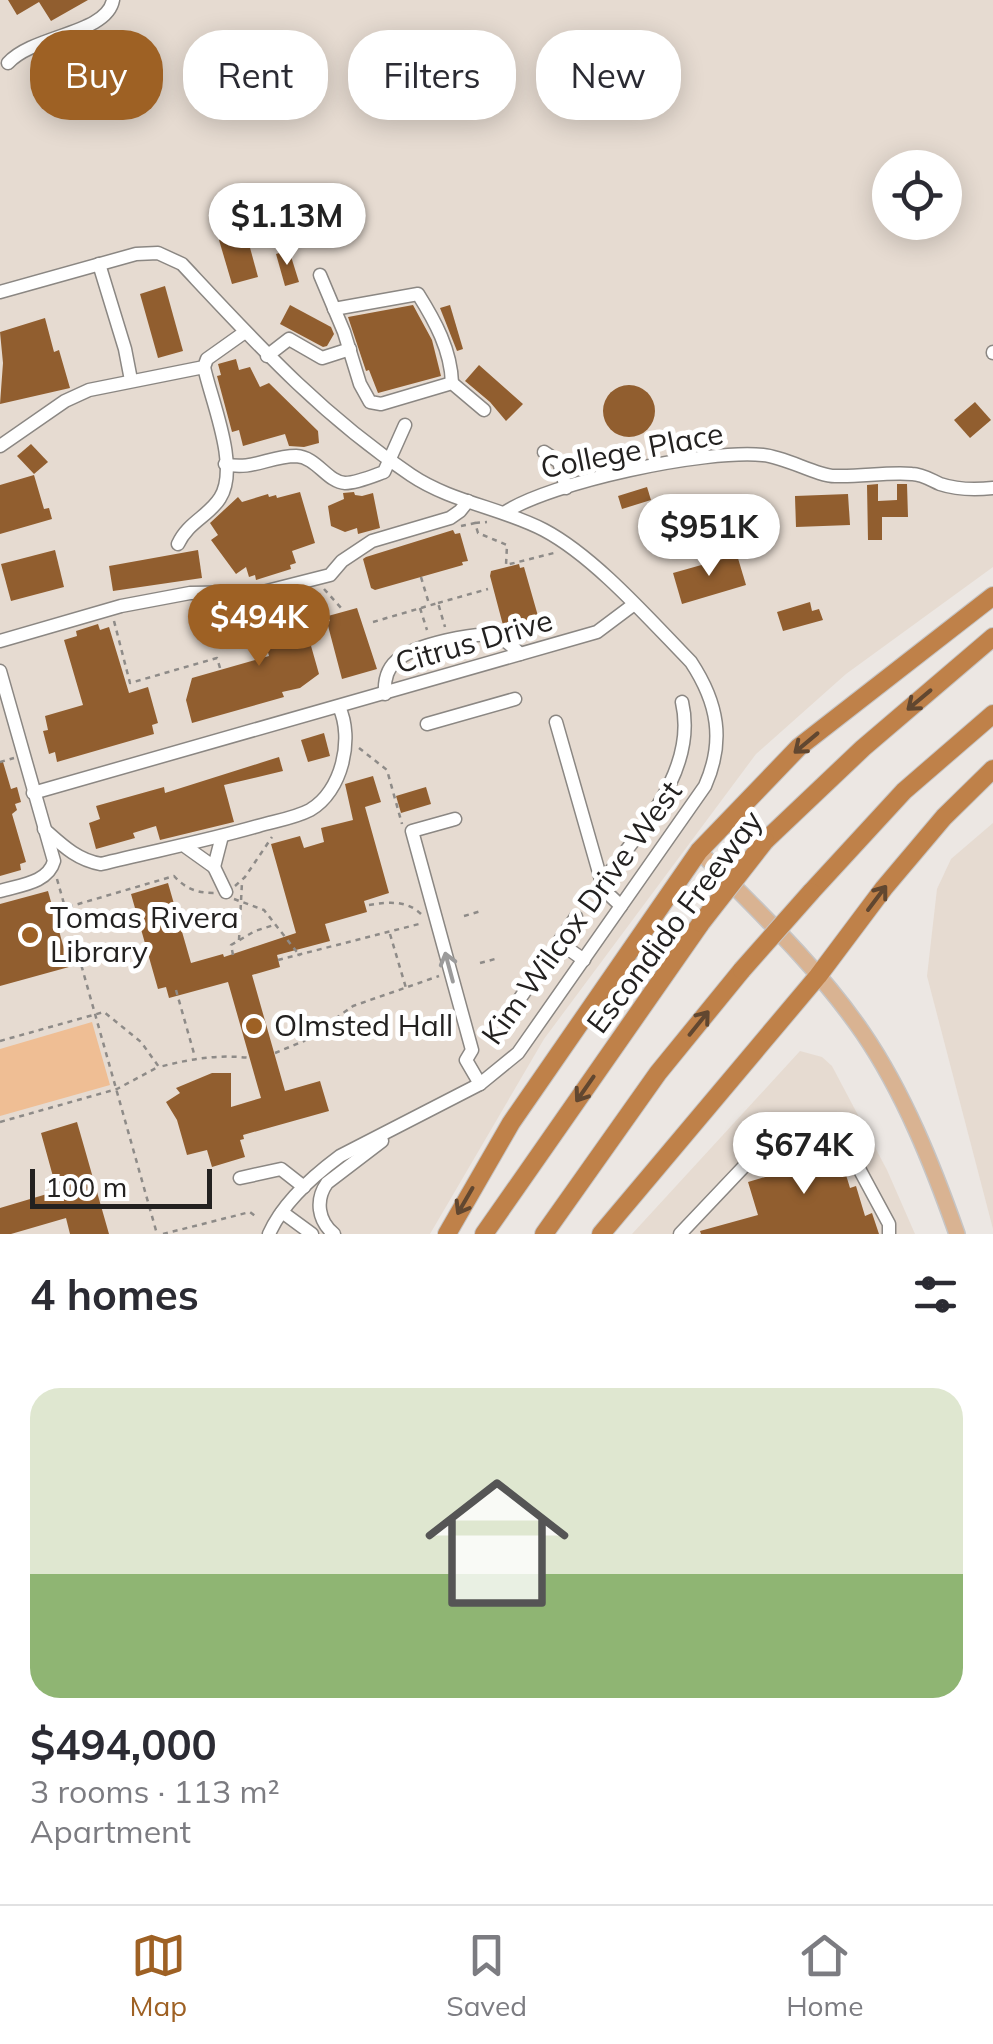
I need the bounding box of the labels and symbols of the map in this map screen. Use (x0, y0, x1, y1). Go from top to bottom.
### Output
pin: $1.13M (206, 183, 368, 268)
street label: College Place (537, 414, 726, 486)
pin: $951K (639, 494, 779, 579)
pin: $494K (189, 584, 329, 669)
street label: Citrus Drive (391, 601, 557, 682)
one-way arrow (906, 689, 932, 711)
one-way arrow (794, 731, 819, 754)
street label: Kim Wilcox Drive West (473, 773, 690, 1052)
street label: Escondido Freeway (578, 803, 770, 1040)
one-way arrow (866, 885, 887, 912)
place label: Tomas Rivera Library (50, 898, 239, 970)
marker: Tomas Rivera Library (19, 924, 41, 946)
one-way arrow (438, 952, 457, 983)
place label: Olmsted Hall (274, 1006, 453, 1044)
one-way arrow (688, 1010, 710, 1036)
marker: Olmsted Hall (243, 1015, 265, 1037)
one-way arrow (575, 1075, 596, 1103)
pin: $674K (734, 1112, 874, 1197)
scale bar (30, 1164, 212, 1208)
one-way arrow (455, 1186, 475, 1215)

